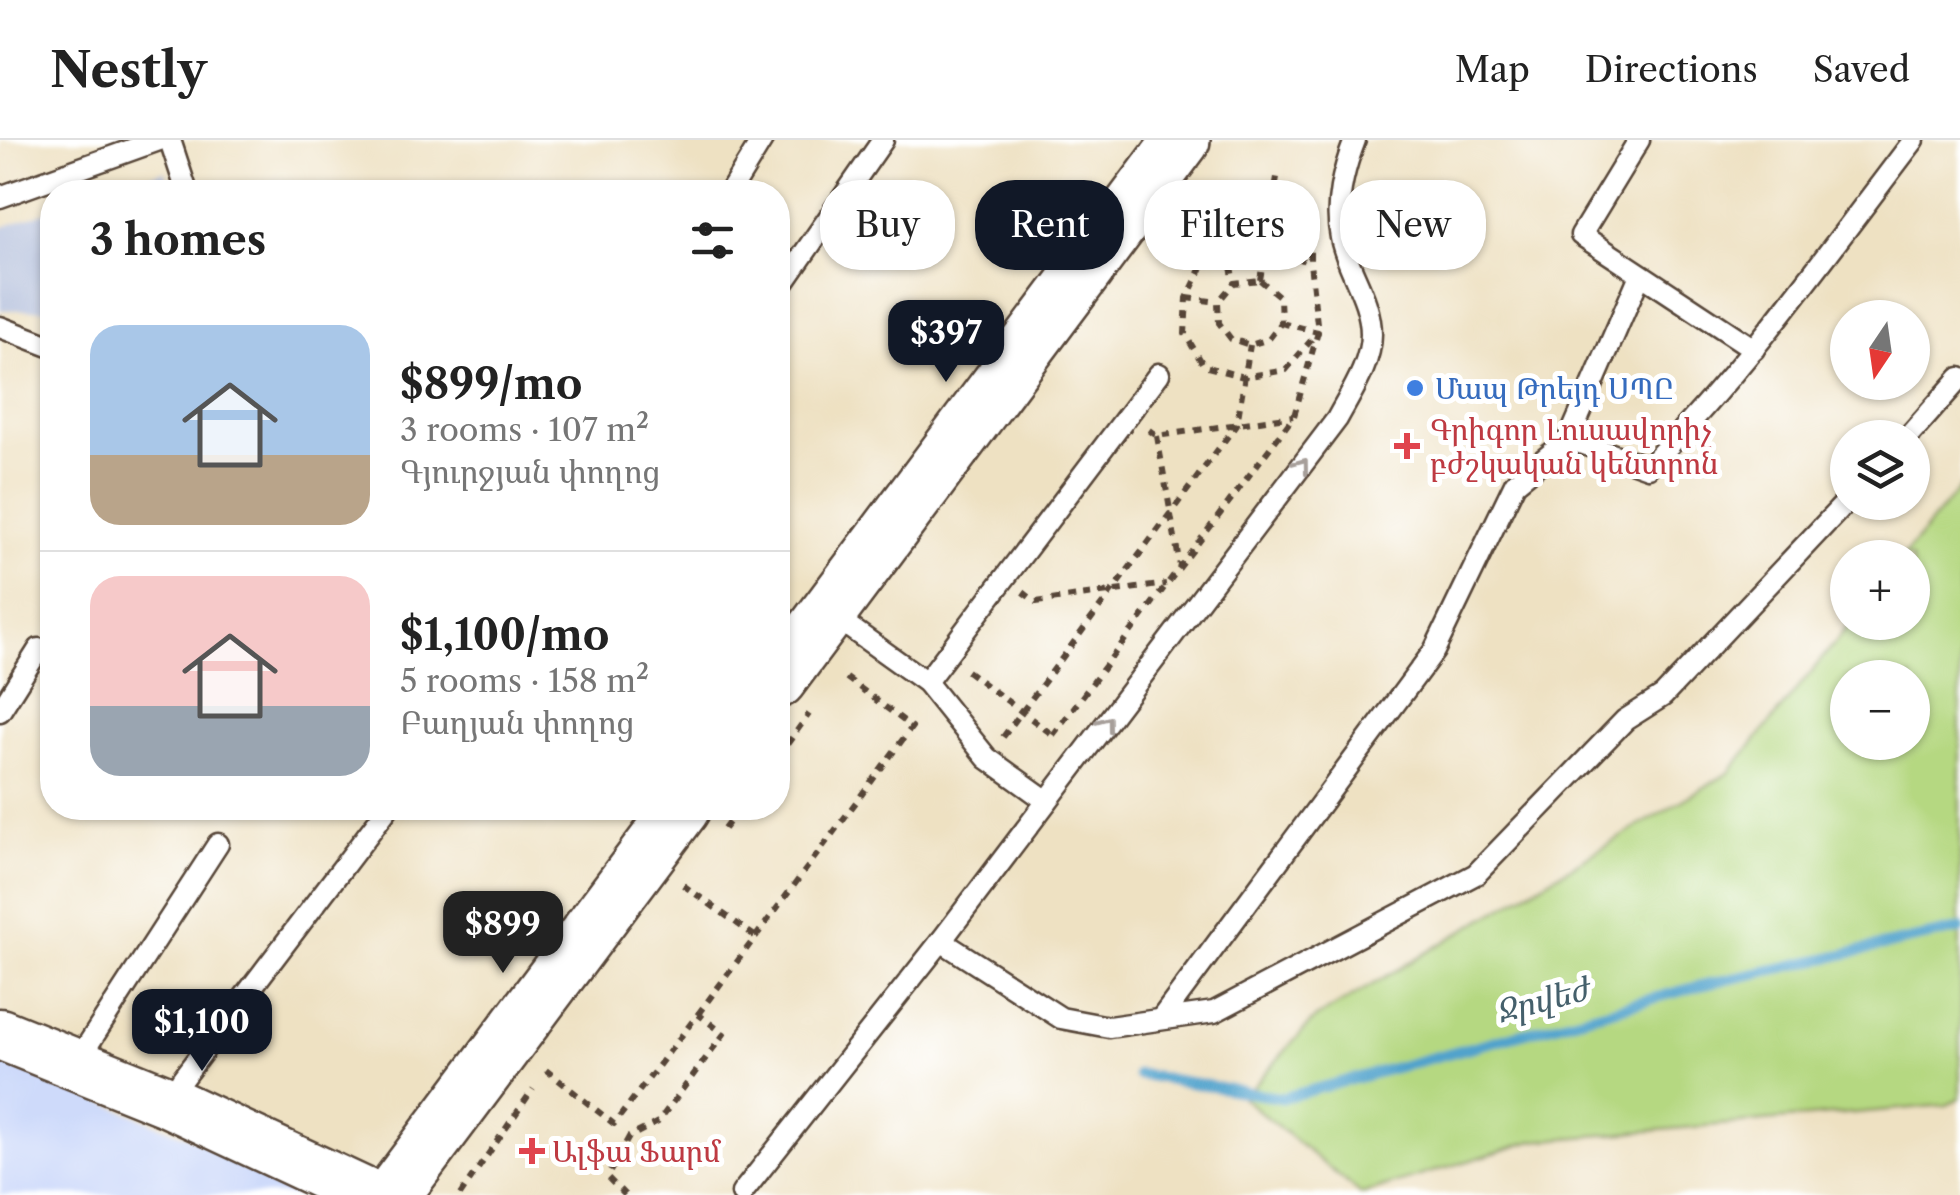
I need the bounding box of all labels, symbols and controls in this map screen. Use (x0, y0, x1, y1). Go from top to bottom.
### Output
text: Nestly (50, 40, 207, 99)
text: Map (1455, 48, 1530, 91)
text: Directions (1585, 48, 1758, 91)
text: Saved (1813, 48, 1910, 91)
chip: Buy (820, 180, 955, 270)
chip: Rent (975, 180, 1124, 270)
chip: Filters (1144, 180, 1320, 270)
chip: New (1340, 180, 1486, 270)
icon: filters (685, 213, 740, 268)
text: 3 homes (90, 214, 266, 266)
pin: $397 (887, 300, 1005, 385)
north arrow (1830, 300, 1930, 400)
map controls (1830, 300, 1930, 760)
text: $397 (910, 313, 982, 352)
text: $899/mo (400, 358, 583, 410)
icon: home (170, 365, 290, 485)
place label: Մապ Թրեյդ ՍՊԸ (1435, 370, 1674, 407)
marker: Մապ Թրեյդ ՍՊԸ (1404, 377, 1426, 399)
text: 3 rooms · 107 m² (400, 410, 649, 449)
place label: Գրիգոր Լուսավորիչ բժշկական կենտրոն (1430, 411, 1718, 482)
button: layers (1830, 420, 1930, 520)
marker: Գրիգոր Լուսավորիչ բժշկական կենտրոն (1394, 433, 1420, 459)
text: Գյուրջյան փողոց (400, 452, 660, 491)
one-way arrow (1291, 458, 1308, 476)
button: + (1830, 540, 1930, 640)
text: $1,100/mo (400, 609, 610, 661)
icon: home (170, 616, 290, 736)
button: − (1830, 660, 1930, 760)
text: 5 rooms · 158 m² (400, 661, 649, 700)
text: Բաղյան փողոց (400, 703, 634, 742)
one-way arrow (1094, 717, 1111, 735)
pin: $899 (444, 891, 562, 976)
text: $899 (465, 904, 541, 943)
water label: Ջրվեժ (1491, 968, 1597, 1032)
pin: $1,100 (121, 989, 283, 1074)
text: $1,100 (154, 1002, 250, 1041)
place label: Ալֆա Ֆարմ (552, 1133, 721, 1170)
marker: Ալֆա Ֆարմ (521, 1140, 543, 1162)

